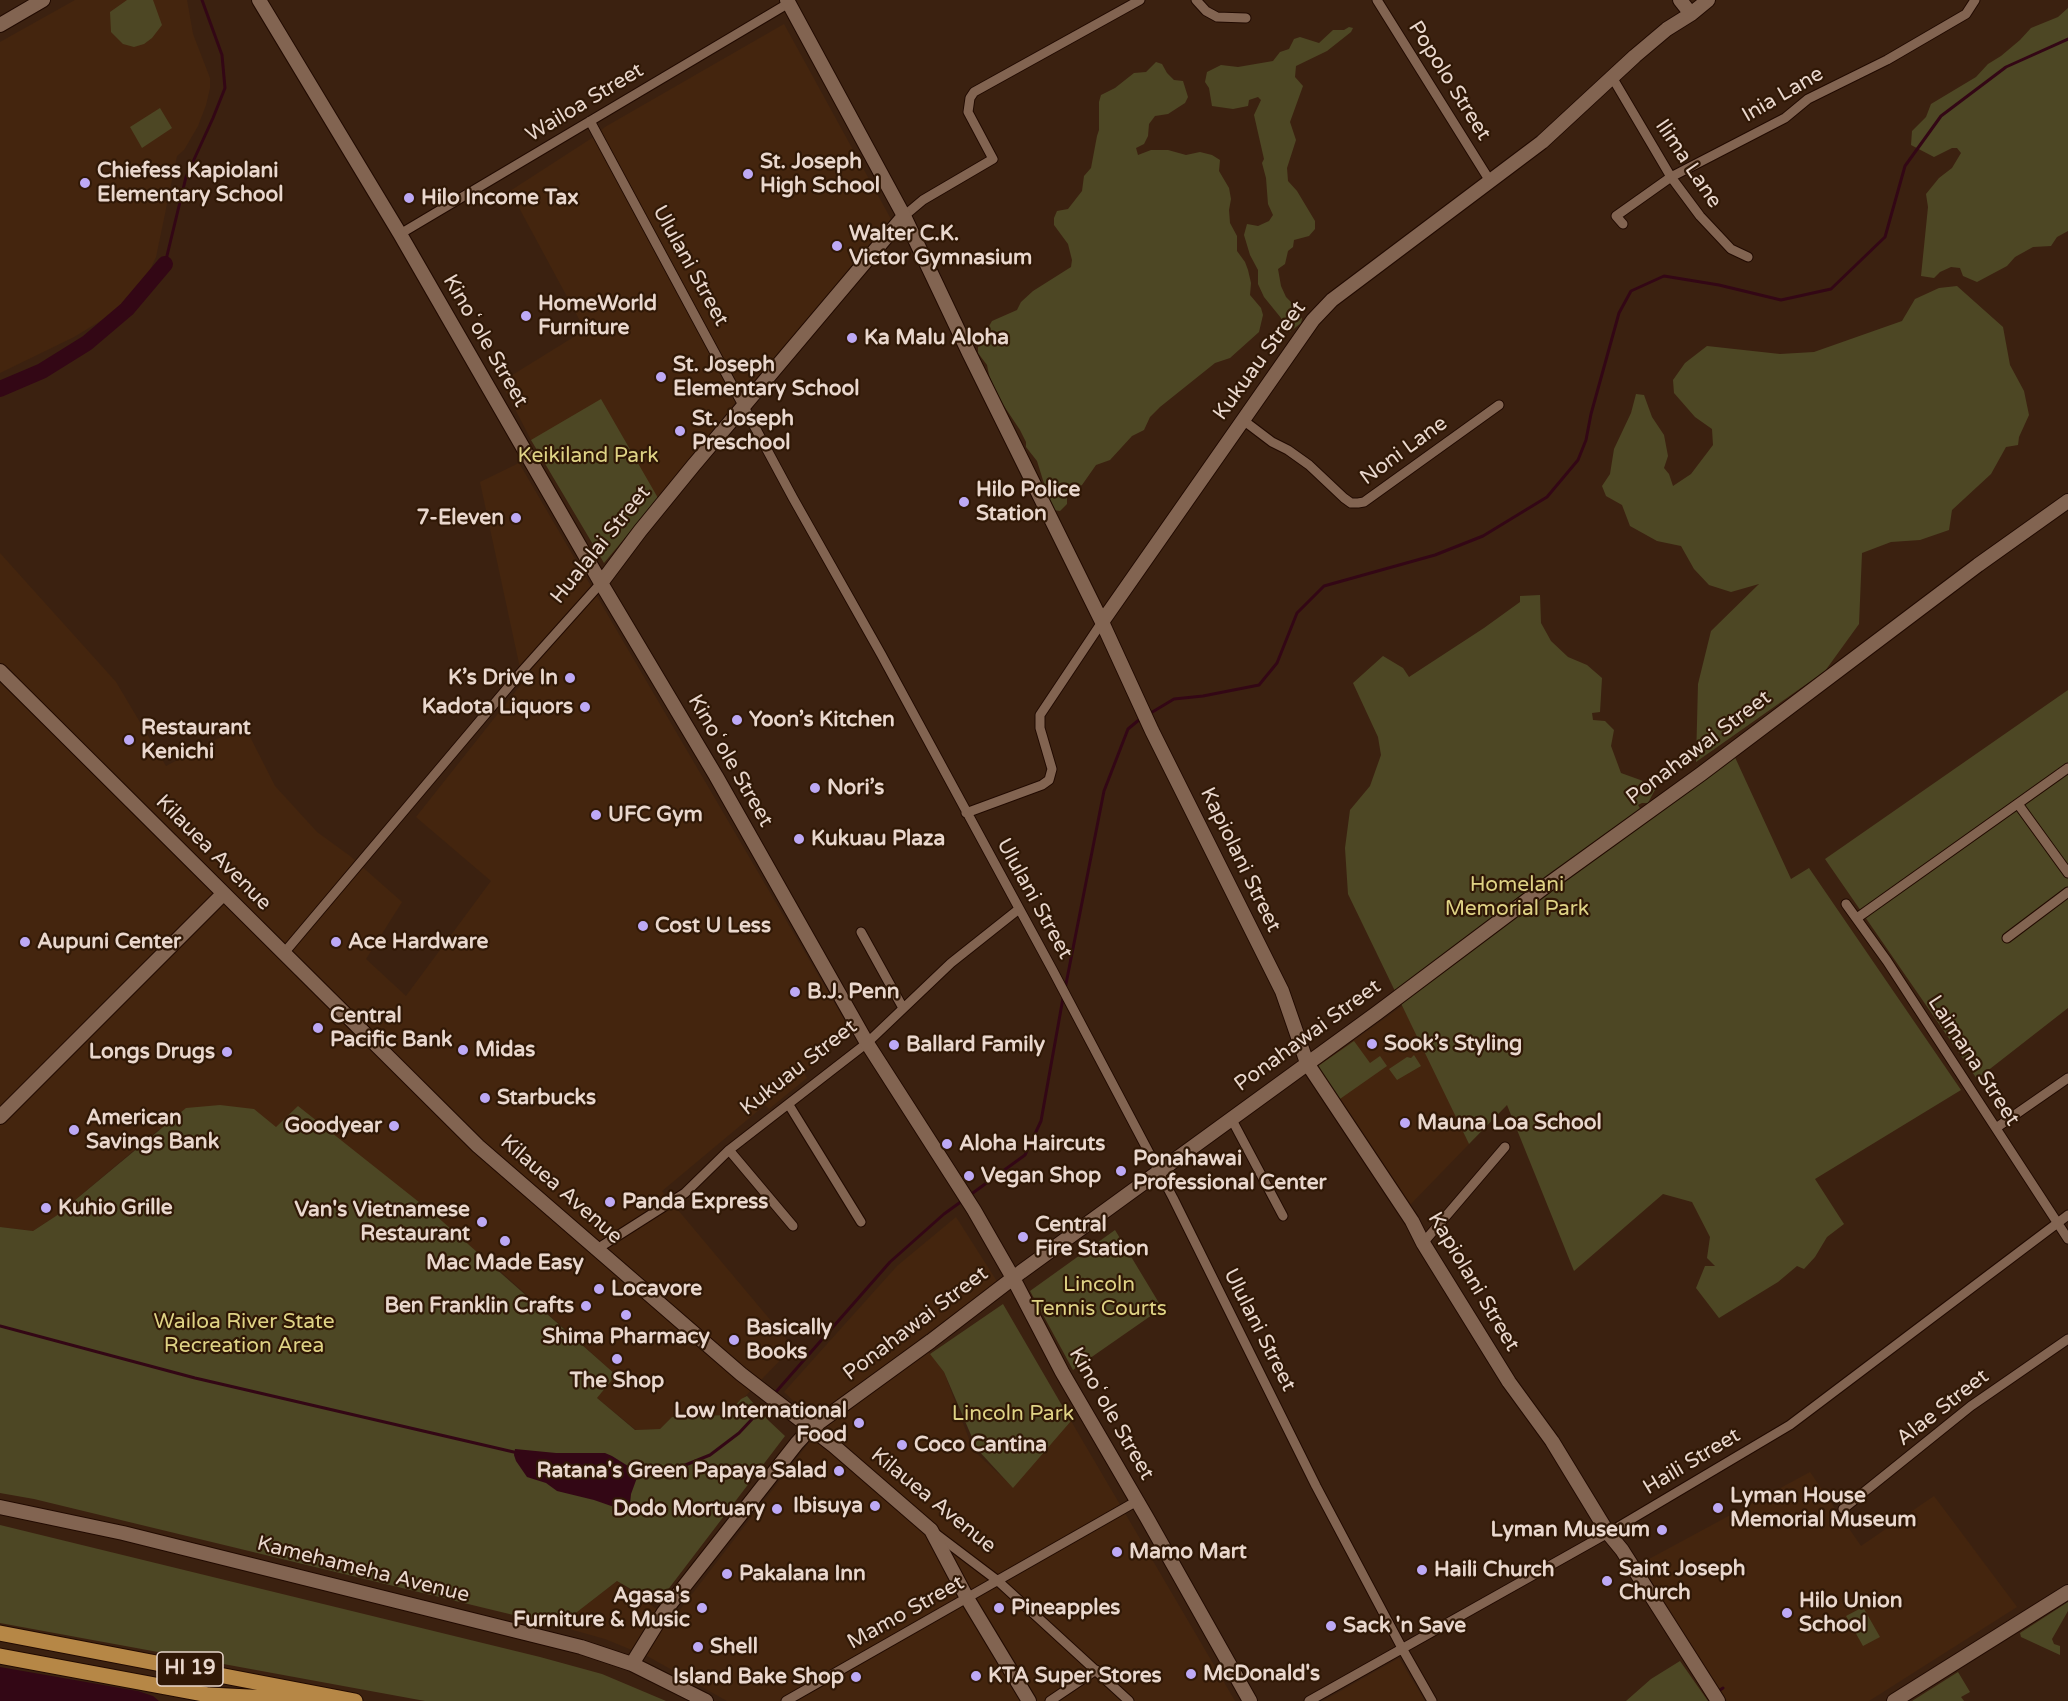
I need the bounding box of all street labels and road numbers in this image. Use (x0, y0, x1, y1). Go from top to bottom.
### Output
street label: Popolo Street (1402, 17, 1496, 145)
street label: Wailoa Street (522, 58, 648, 148)
street label: Inia Lane (1738, 62, 1828, 128)
street label: Ilima Lane (1649, 115, 1727, 213)
street label: Ululani Street (646, 201, 734, 331)
street label: Kinoʻole Street (437, 270, 533, 412)
street label: Kukuau Street (1208, 297, 1312, 425)
street label: Noni Lane (1356, 411, 1452, 491)
street label: Hualalai Street (546, 481, 656, 609)
street label: Ponahawai Street (1622, 685, 1776, 811)
street label: Kinoʻole Street (682, 690, 778, 832)
street label: Kapiolani Street (1194, 784, 1286, 936)
street label: Kilauea Avenue (150, 790, 276, 916)
street label: Ululani Street (990, 834, 1078, 964)
street label: Ponahawai Street (1230, 974, 1386, 1098)
street label: Laimana Street (1922, 991, 2024, 1131)
street label: Kukuau Street (736, 1015, 862, 1121)
street label: Kilauea Avenue (495, 1130, 627, 1250)
street label: Kapiolani Street (1422, 1208, 1524, 1356)
street label: Ponahawai Street (839, 1261, 993, 1387)
street label: Ululani Street (1217, 1264, 1301, 1396)
street label: Kinoʻole Street (1063, 1343, 1159, 1485)
street label: Alae Street (1892, 1364, 1994, 1452)
street label: Haili Street (1639, 1423, 1745, 1501)
street label: Kilauea Avenue (865, 1443, 1001, 1559)
street label: Kamehameha Avenue (254, 1531, 472, 1609)
street label: Mamo Street (843, 1571, 969, 1655)
road number: HI 19 (157, 1652, 223, 1686)

